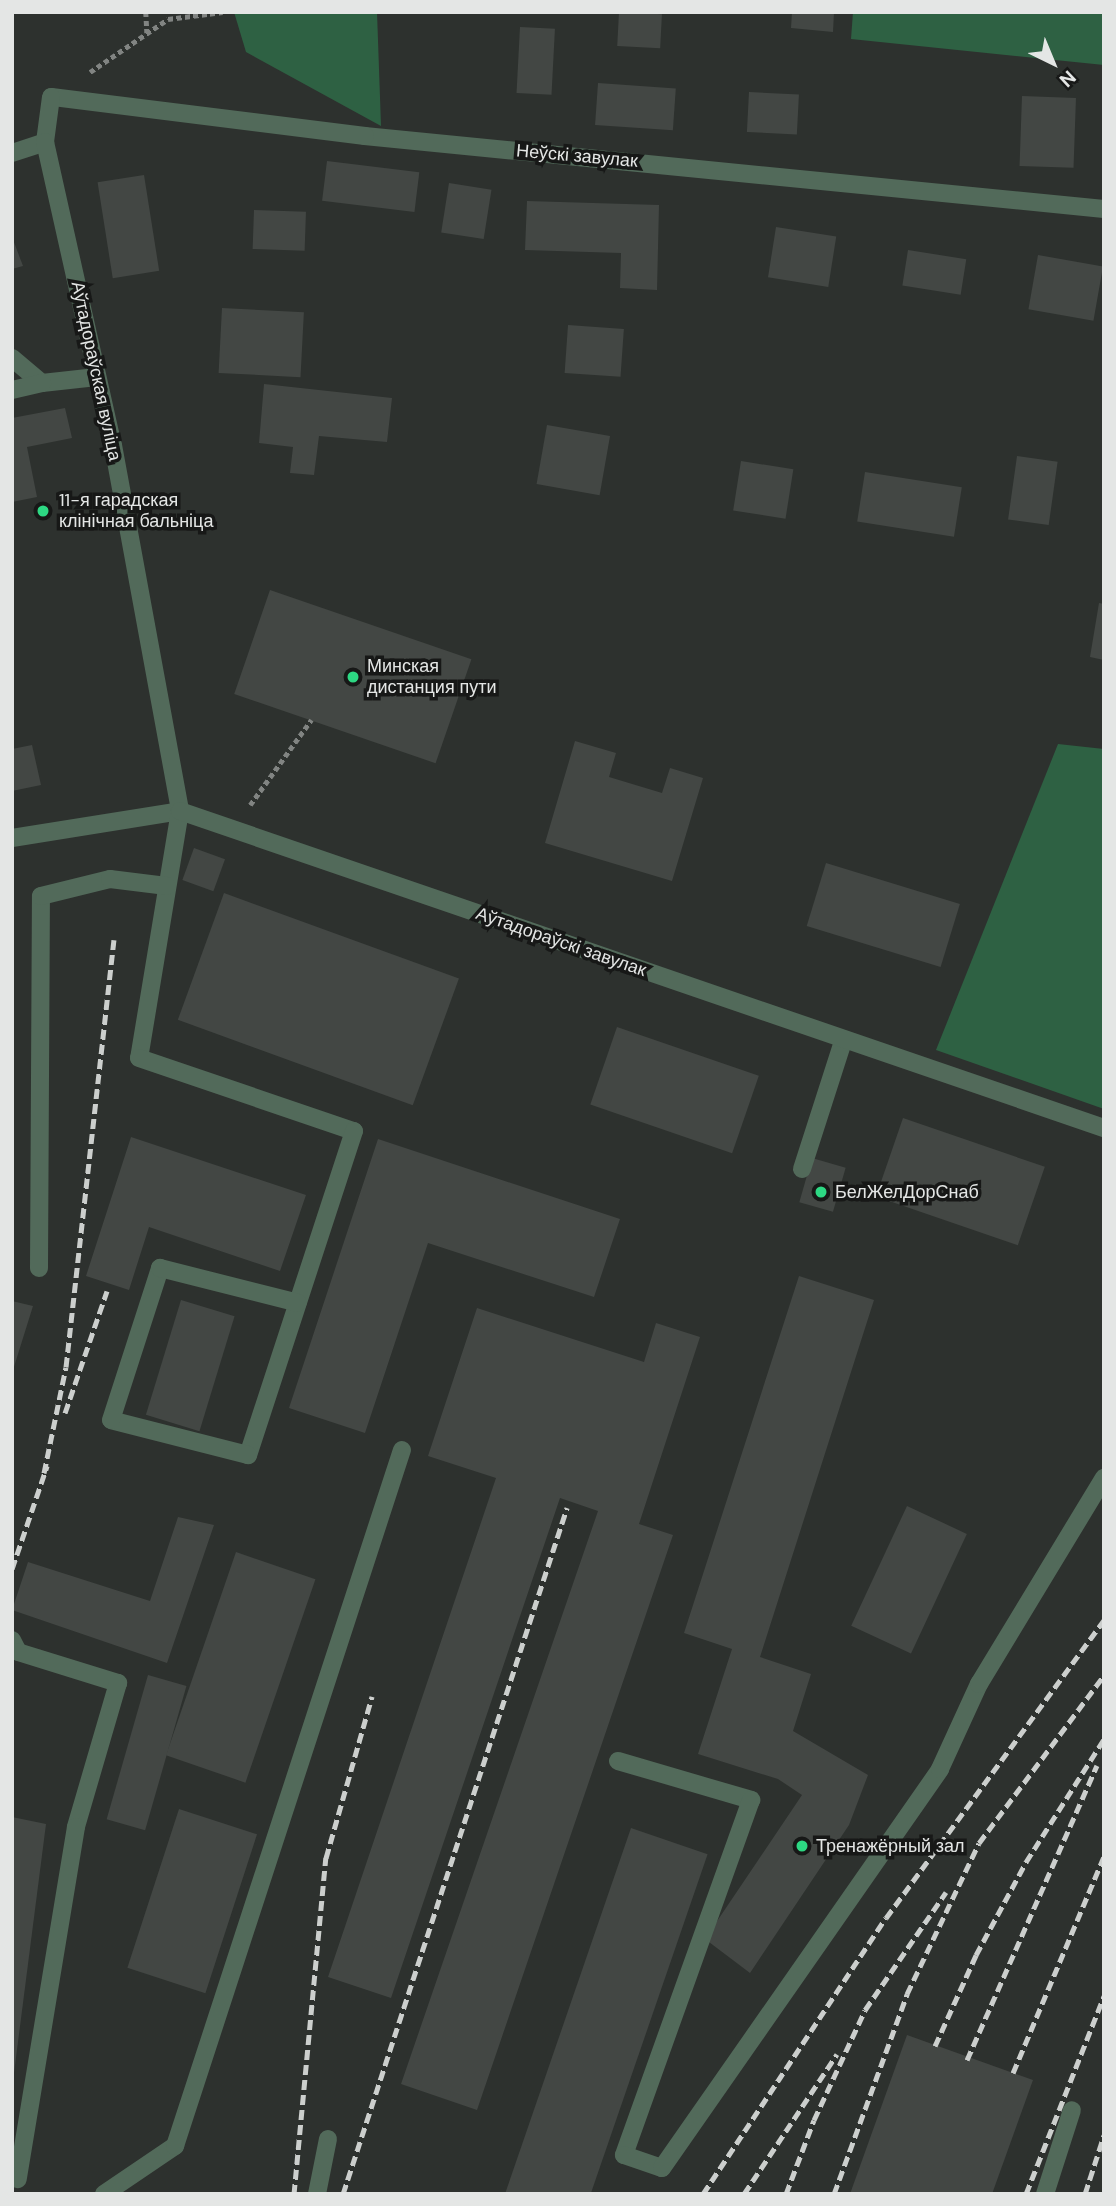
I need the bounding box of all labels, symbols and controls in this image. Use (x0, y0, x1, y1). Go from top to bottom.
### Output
north arrow (1018, 28, 1088, 98)
text: N (1054, 65, 1081, 93)
street label: Неўскі завулак (515, 140, 639, 172)
street label: Аўтадораўская вуліца (66, 279, 126, 463)
place label: 11-я гарадская клінічная бальніца (59, 490, 213, 532)
marker: 11-я гарадская клінічная бальніца (33, 501, 53, 521)
place label: Минская дистанция пути (367, 656, 496, 698)
marker: Минская дистанция пути (345, 669, 361, 685)
street label: Аўтадораўскі завулак (473, 903, 649, 981)
place label: БелЖелДорСнаб (835, 1181, 979, 1203)
marker: БелЖелДорСнаб (813, 1184, 829, 1200)
place label: Тренажёрный зал (816, 1835, 965, 1857)
marker: Тренажёрный зал (794, 1838, 810, 1854)

